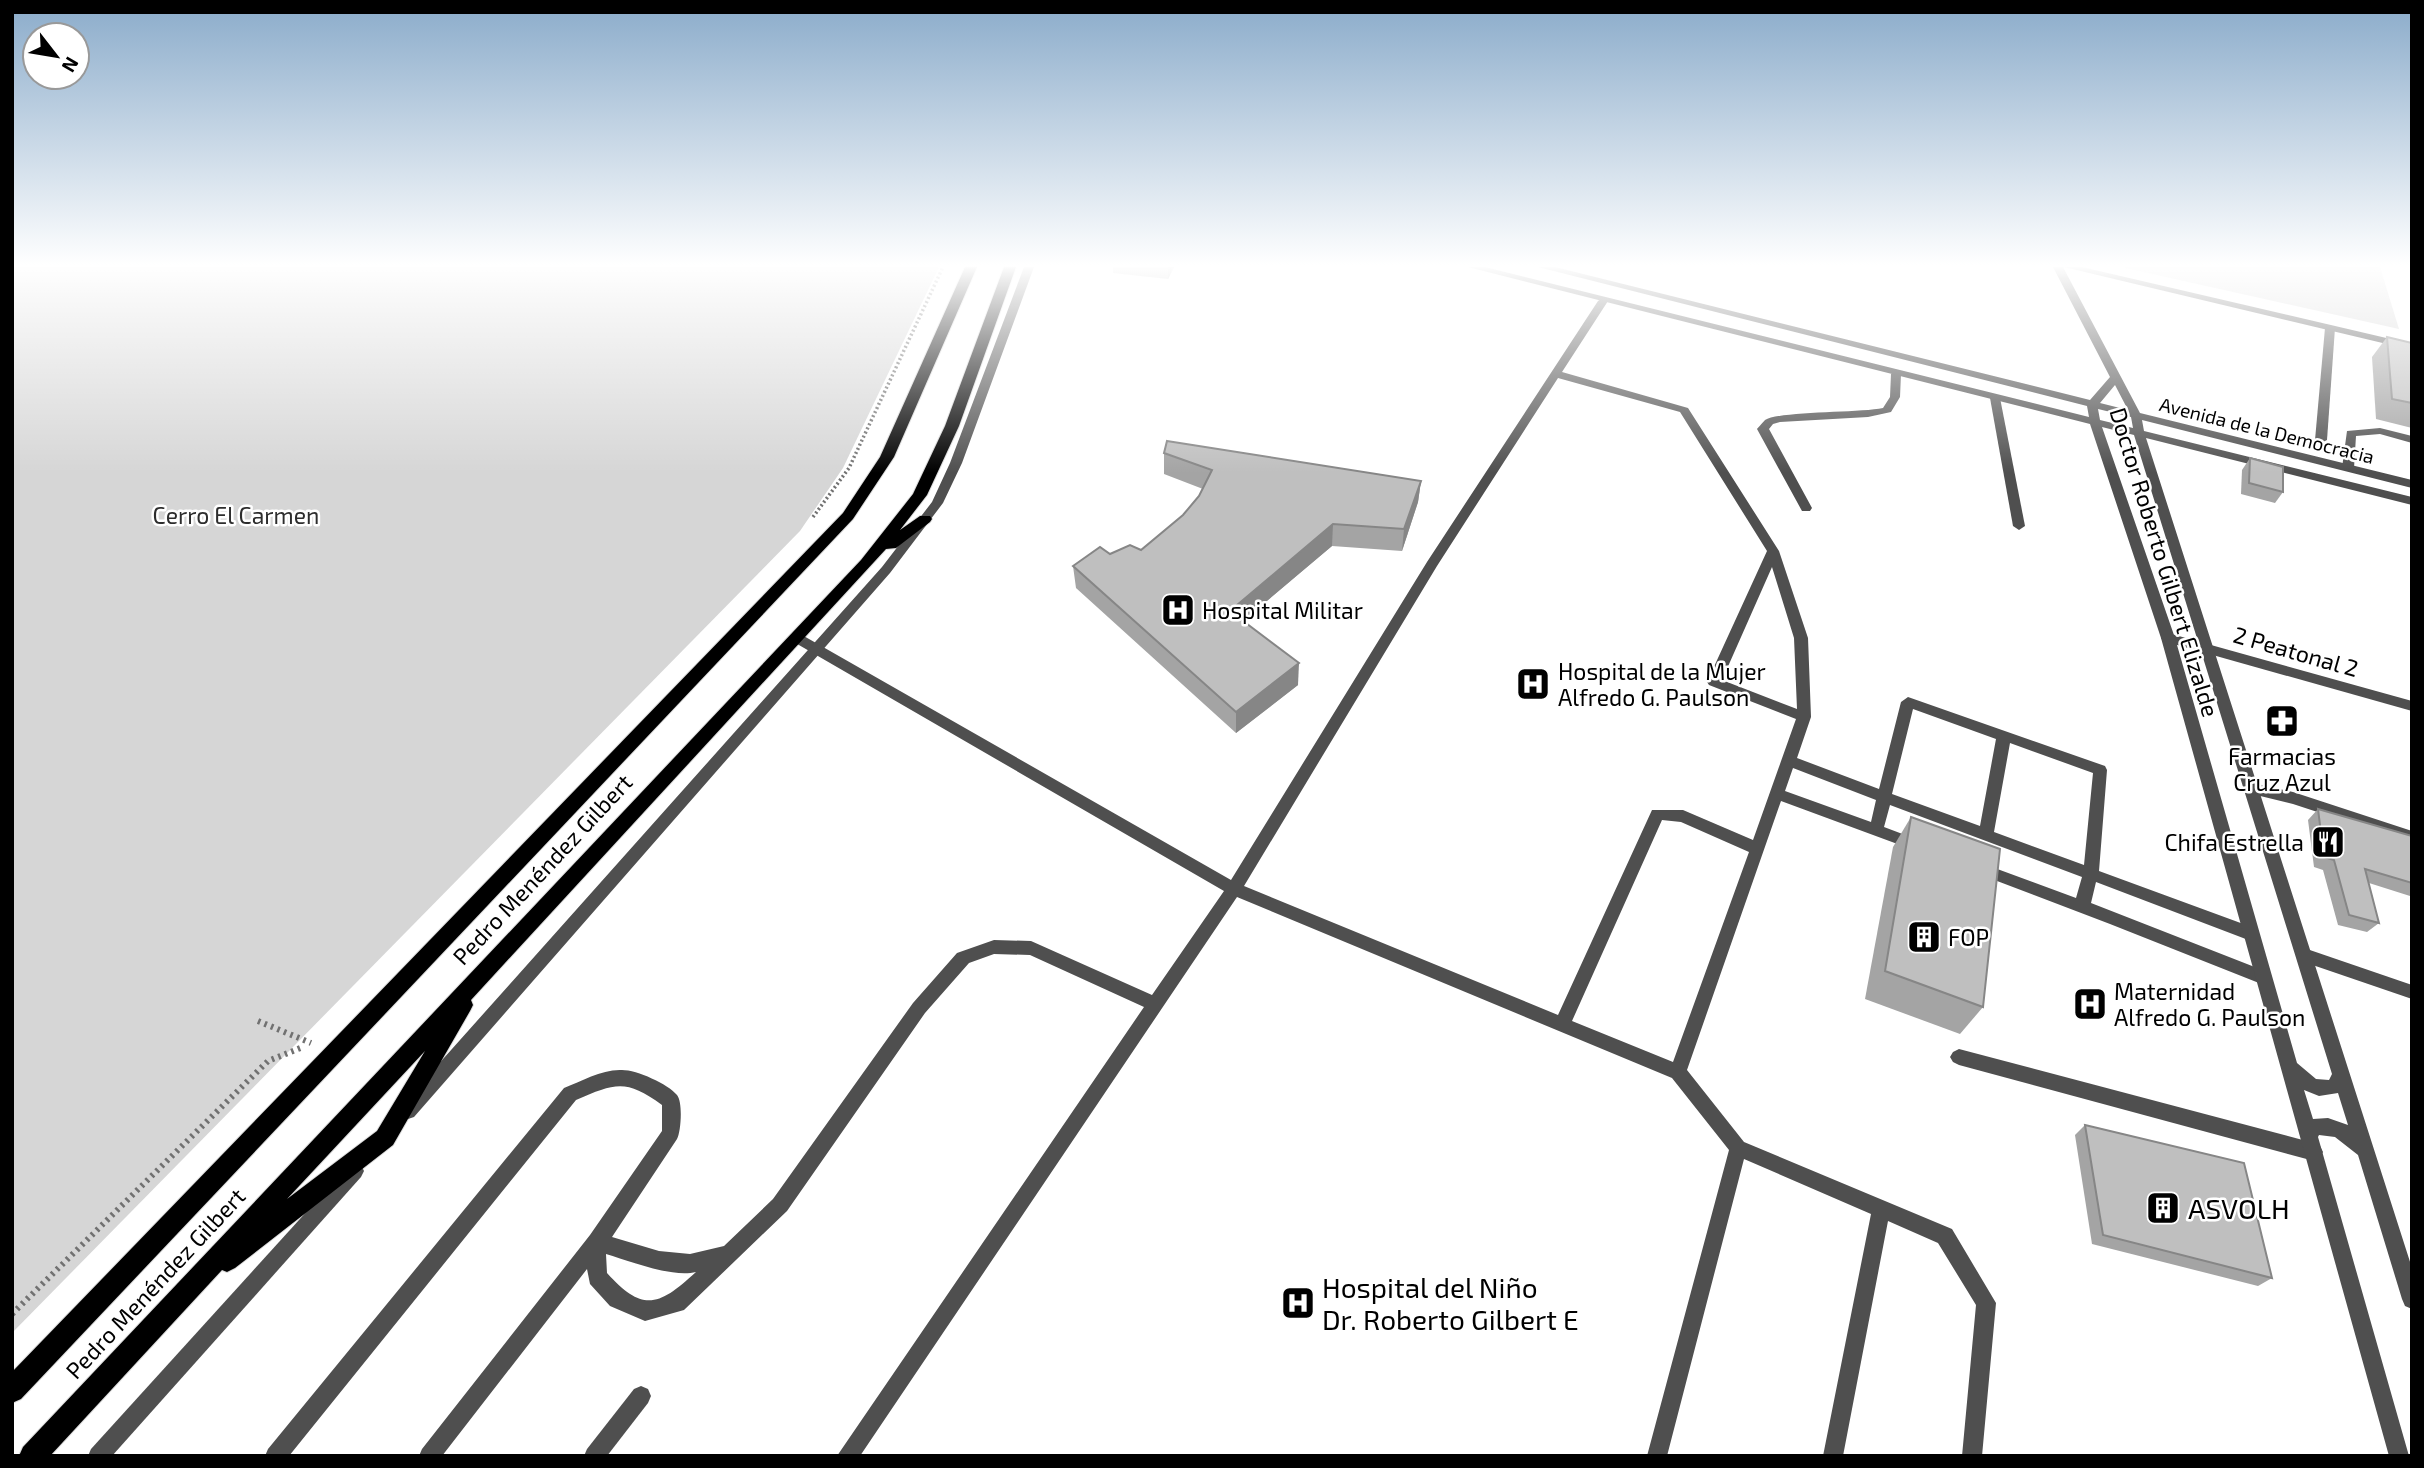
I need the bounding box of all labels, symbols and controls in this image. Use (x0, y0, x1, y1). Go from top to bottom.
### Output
north arrow (21, 21, 91, 91)
text: N (58, 53, 84, 77)
street label: Avenida de la Democracia (2157, 392, 2377, 468)
street label: Doctor Roberto Gilbert Elizalde (2105, 404, 2225, 720)
park label: Cerro El Carmen (153, 501, 319, 529)
hospital icon: Hospital Militar (1159, 591, 1197, 629)
place label: Hospital Militar (1202, 596, 1363, 624)
street label: 2 Peatonal 2 (2230, 620, 2362, 682)
place label: Hospital de la Mujer Alfredo G. Paulson (1558, 657, 1766, 711)
hospital icon: Hospital de la Mujer Alfredo G. Paulson (1514, 665, 1552, 703)
pharmacy icon: Farmacias Cruz Azul (2263, 702, 2301, 740)
place label: Farmacias Cruz Azul (2228, 742, 2336, 796)
street label: Pedro Menéndez Gilbert (446, 768, 638, 970)
restaurant icon: Chifa Estrella (2309, 823, 2347, 861)
place label: Chifa Estrella (2164, 828, 2304, 856)
building icon: FOP (1905, 918, 1943, 956)
place label: FOP (1948, 923, 1989, 951)
place label: Maternidad Alfredo G. Paulson (2114, 977, 2305, 1031)
hospital icon: Maternidad Alfredo G. Paulson (2071, 985, 2109, 1023)
street label: Pedro Menéndez Gilbert (59, 1182, 251, 1384)
building icon: ASVOLH (2144, 1189, 2182, 1227)
place label: ASVOLH (2188, 1191, 2290, 1225)
place label: Hospital del Niño Dr. Roberto Gilbert E (1322, 1270, 1579, 1336)
hospital icon: Hospital del Niño Dr. Roberto Gilbert E (1279, 1284, 1317, 1322)

